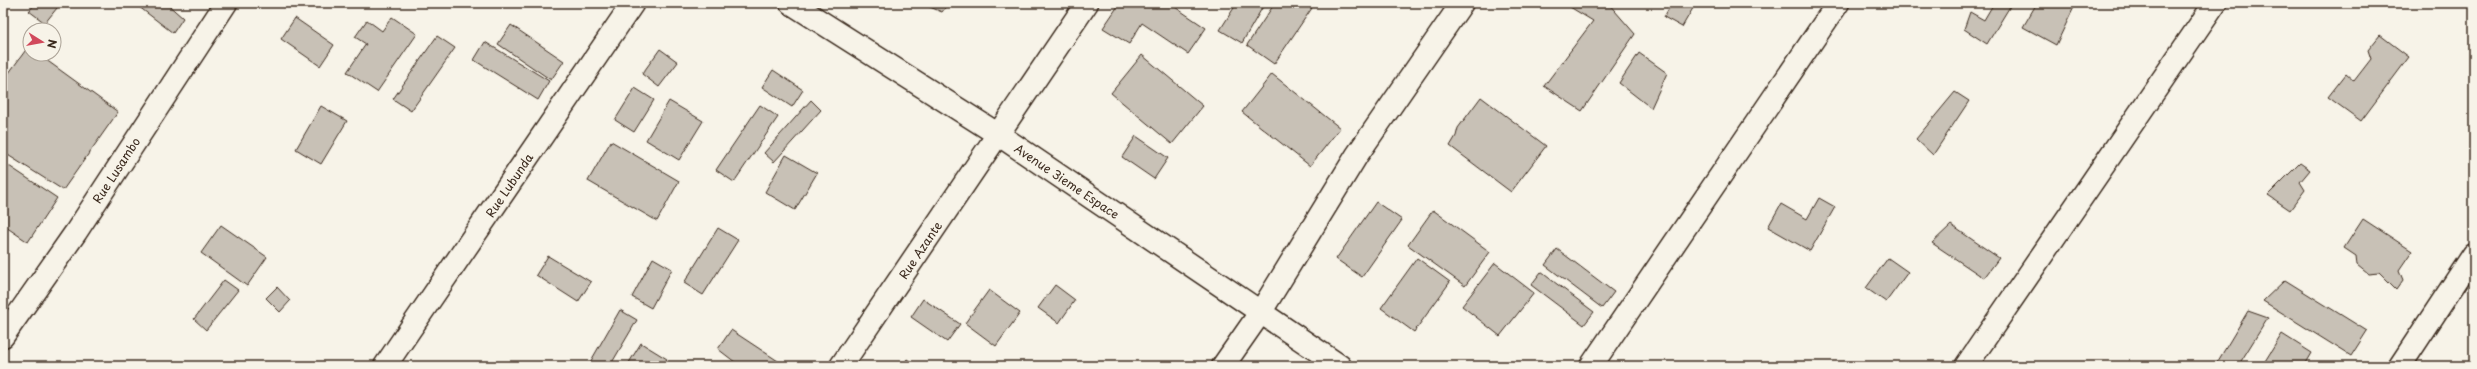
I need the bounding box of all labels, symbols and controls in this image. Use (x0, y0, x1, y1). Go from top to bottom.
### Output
north arrow (22, 22, 62, 62)
text: N (43, 38, 61, 50)
street label: Rue Lusambo (88, 133, 144, 207)
street label: Avenue 3ieme Espace (1011, 139, 1123, 223)
street label: Rue Lubunda (481, 149, 537, 221)
street label: Rue Azante (894, 217, 946, 282)

